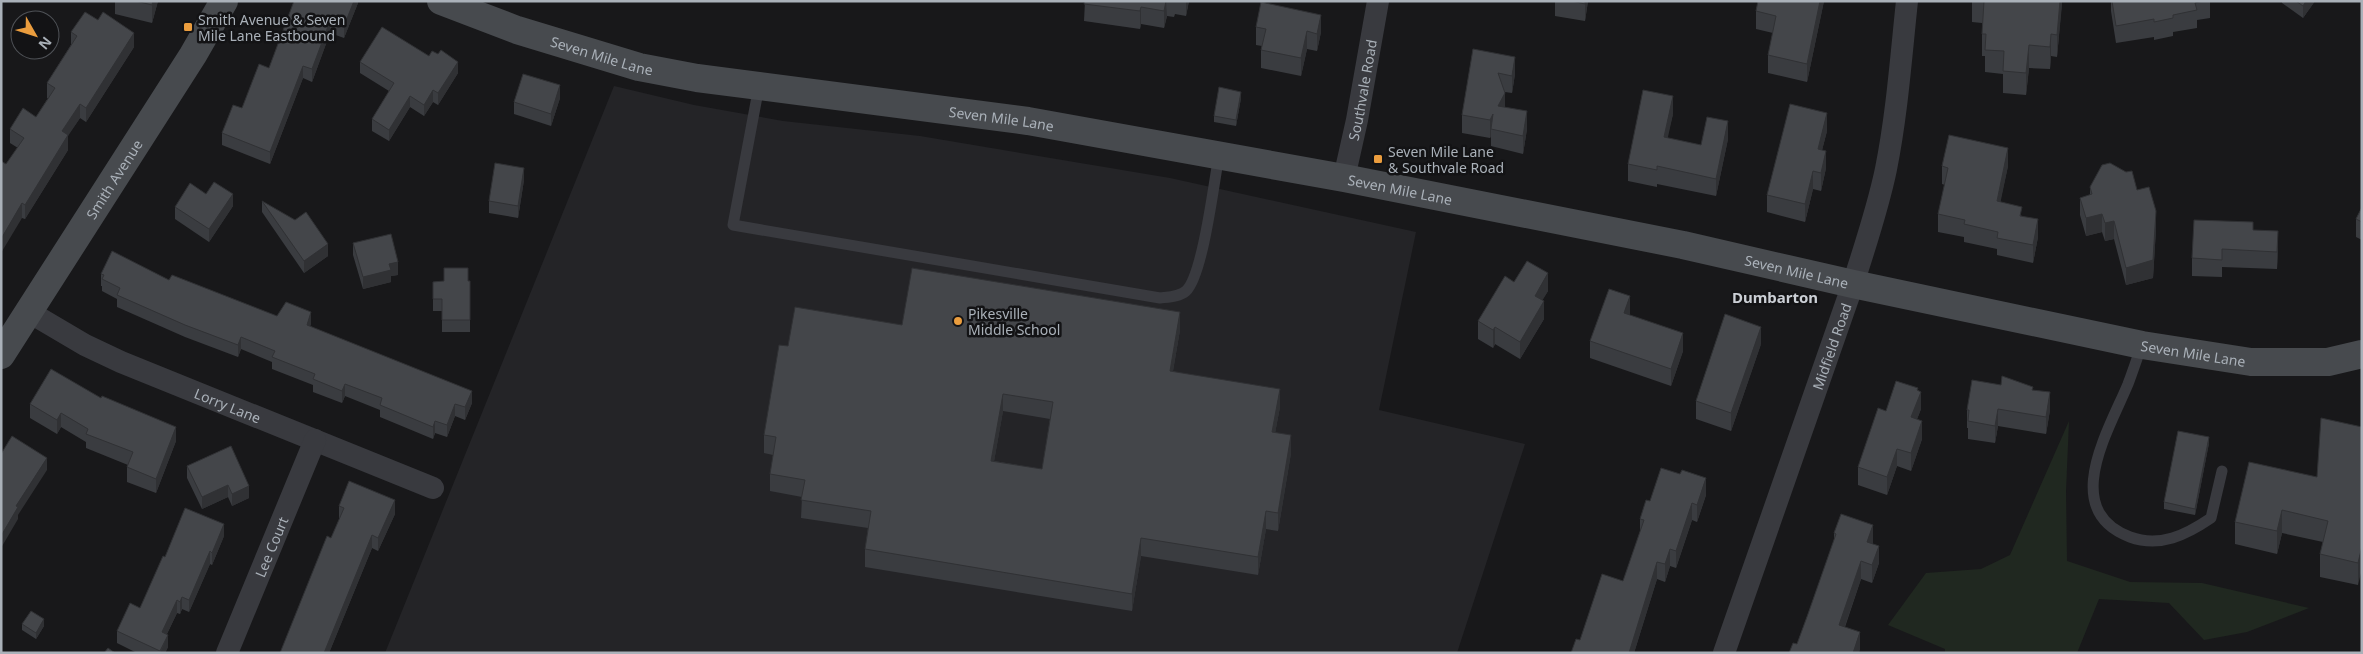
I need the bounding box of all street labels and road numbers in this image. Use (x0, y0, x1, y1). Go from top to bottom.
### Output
street label: Seven Mile Lane (548, 31, 655, 79)
street label: Southvale Road (1343, 38, 1381, 142)
street label: Seven Mile Lane (948, 101, 1056, 135)
street label: Smith Avenue (81, 135, 146, 222)
street label: Seven Mile Lane (1346, 170, 1454, 209)
street label: Seven Mile Lane (1743, 250, 1851, 292)
street label: Midfield Road (1807, 300, 1855, 392)
street label: Seven Mile Lane (2140, 335, 2247, 371)
street label: Lorry Lane (192, 383, 264, 427)
street label: Lee Court (250, 514, 292, 580)

